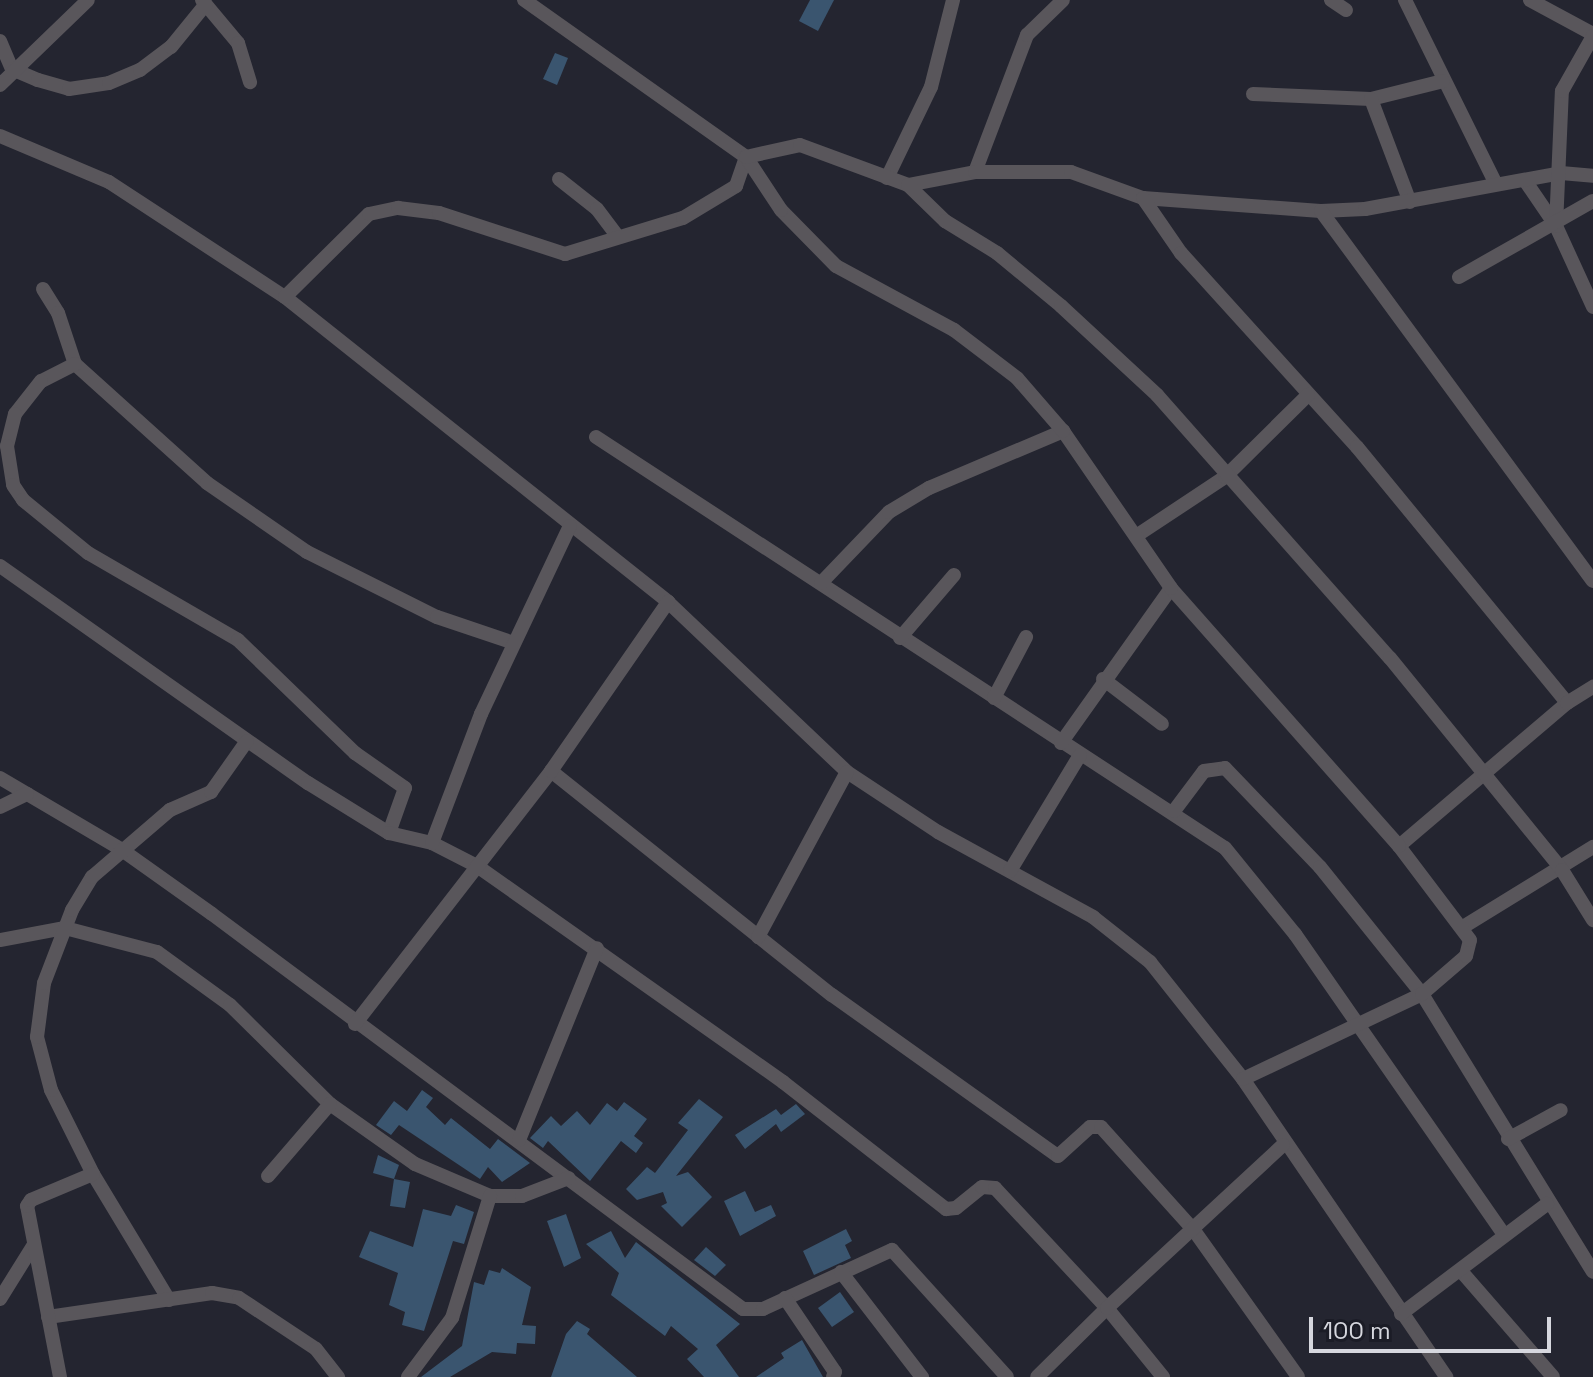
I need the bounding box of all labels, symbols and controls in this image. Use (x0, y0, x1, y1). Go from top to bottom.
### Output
scale bar (1313, 1301, 1555, 1351)
text: 100 m (1323, 1315, 1391, 1346)

